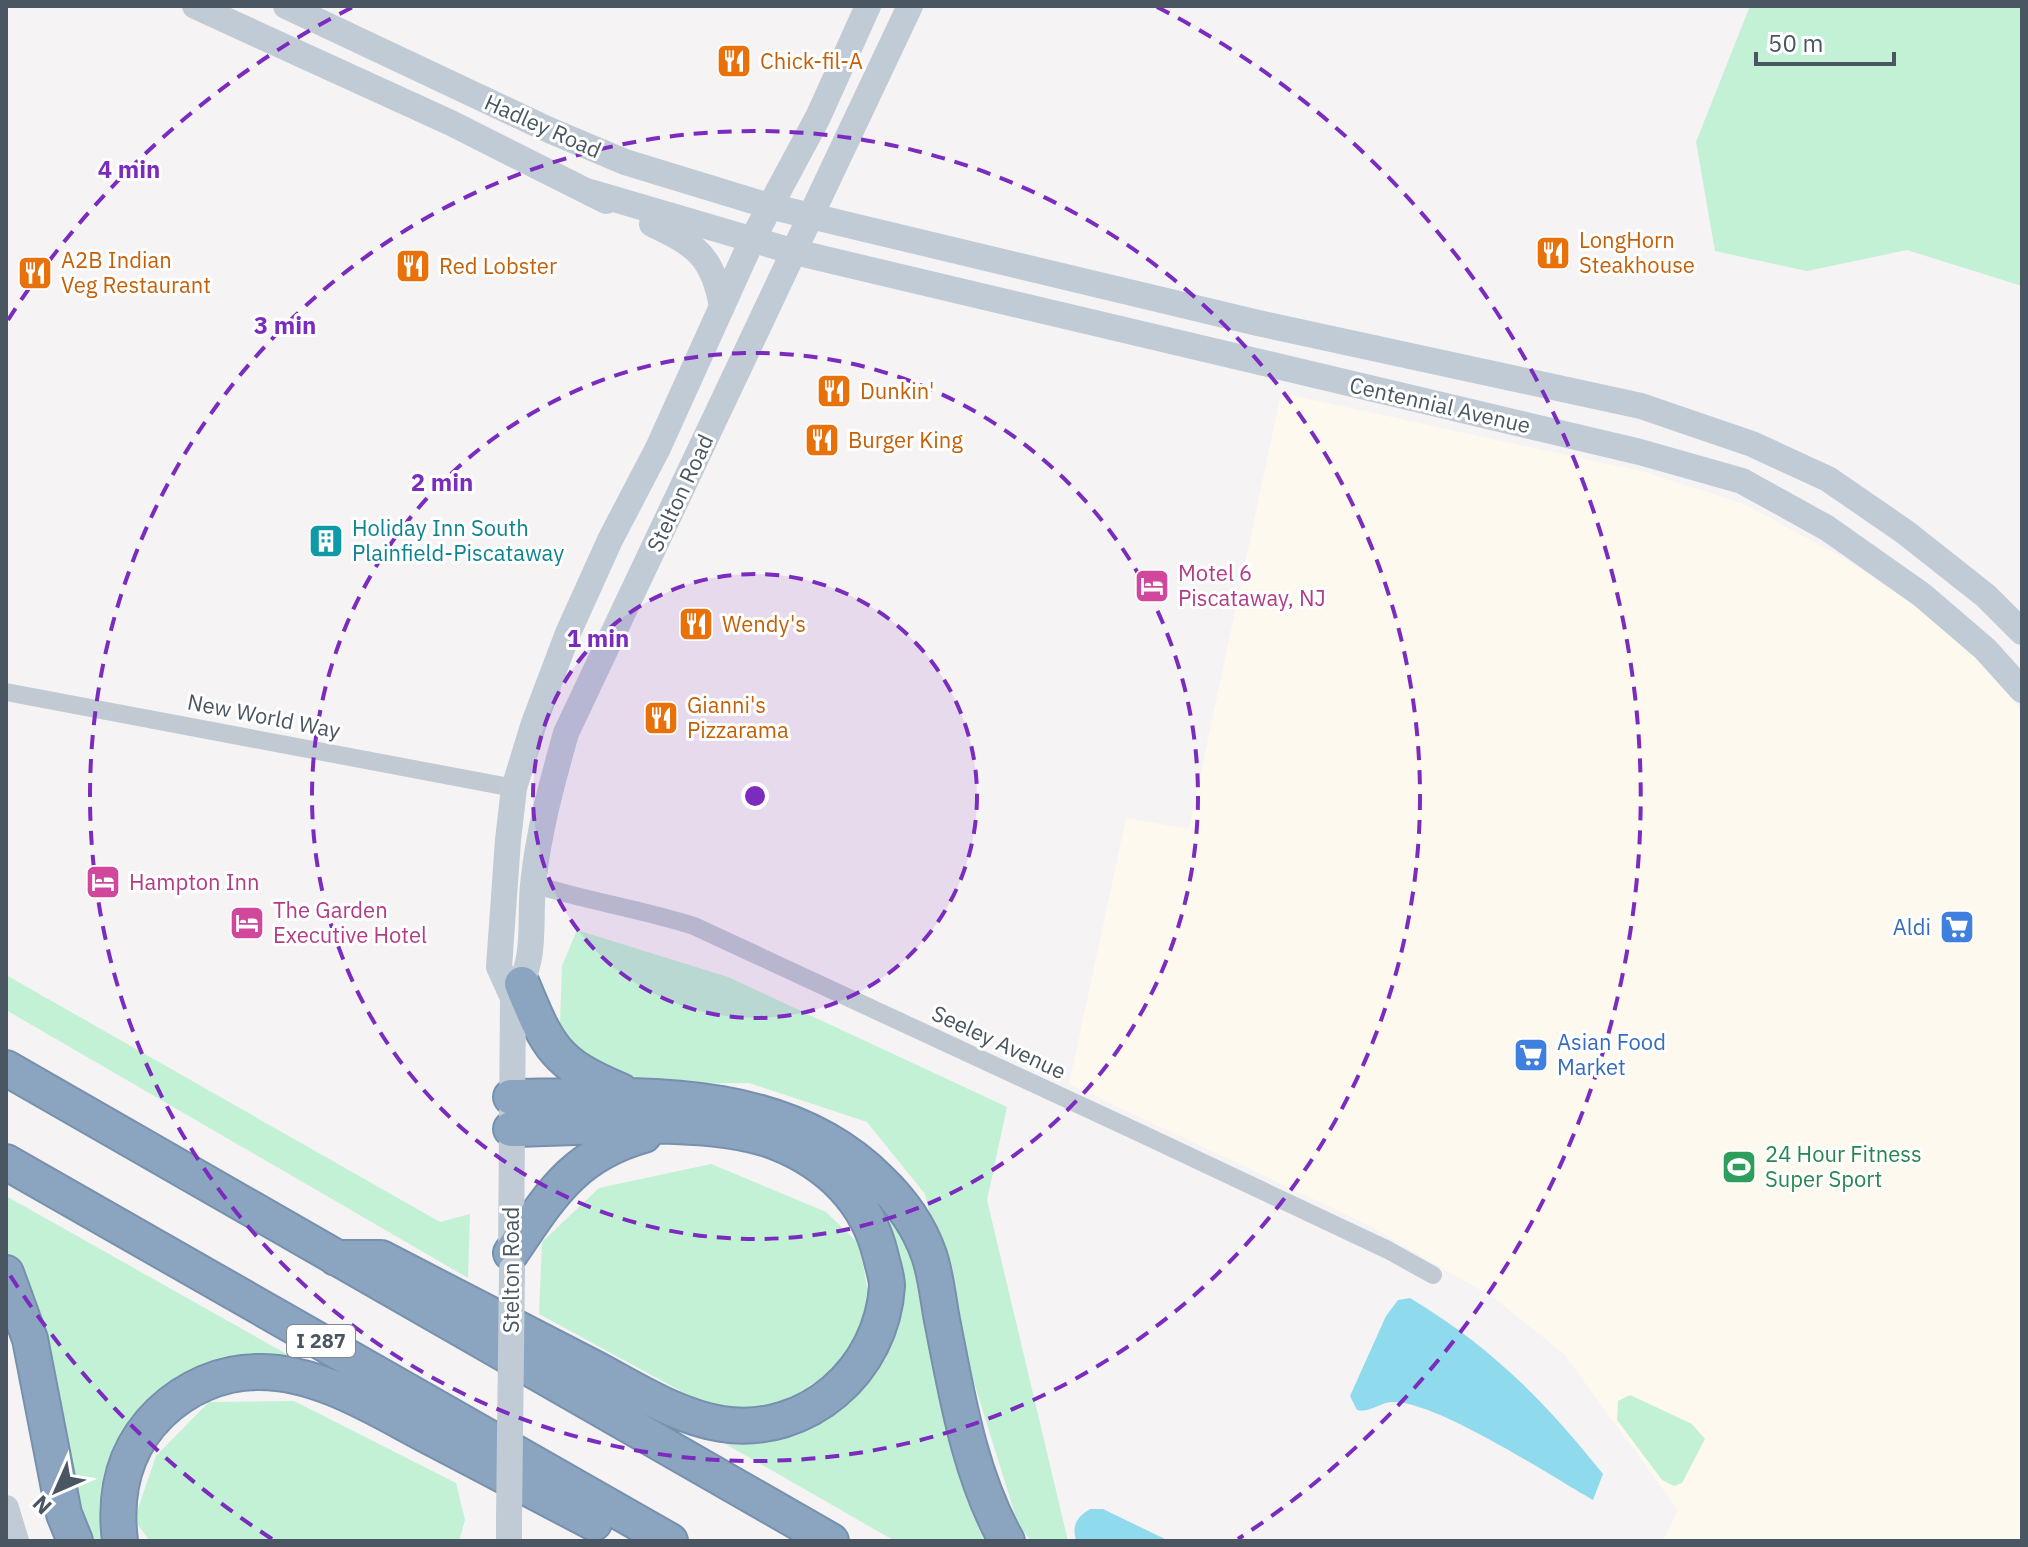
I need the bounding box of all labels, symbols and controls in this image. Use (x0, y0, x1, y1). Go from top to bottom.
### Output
scale bar (1756, 16, 1894, 66)
text: 50 m (1768, 27, 1823, 59)
restaurant icon: Chick-fil-A (715, 42, 753, 80)
place label: Chick-fil-A (760, 46, 863, 75)
street label: Hadley Road (480, 87, 606, 164)
text: 4 min (98, 153, 160, 185)
place label: LongHorn Steakhouse (1579, 225, 1695, 279)
restaurant icon: LongHorn Steakhouse (1534, 234, 1572, 272)
place label: A2B Indian Veg Restaurant (61, 245, 211, 299)
restaurant icon: Red Lobster (394, 247, 432, 285)
place label: Red Lobster (439, 251, 557, 280)
restaurant icon: A2B Indian Veg Restaurant (16, 254, 54, 292)
text: 3 min (254, 309, 316, 341)
street label: Centennial Avenue (1347, 370, 1533, 439)
restaurant icon: Dunkin' (815, 372, 853, 410)
place label: Dunkin' (860, 376, 934, 405)
restaurant icon: Burger King (803, 421, 841, 459)
place label: Burger King (848, 425, 963, 454)
street label: Stelton Road (640, 429, 719, 556)
text: 2 min (411, 466, 473, 498)
place label: Holiday Inn South Plainfield-Piscataway (352, 513, 564, 567)
building icon: Holiday Inn South Plainfield-Piscataway (307, 522, 345, 560)
place label: Motel 6 Piscataway, NJ (1178, 558, 1326, 612)
hotel icon: Motel 6 Piscataway, NJ (1133, 567, 1171, 605)
restaurant icon: Wendy's (677, 605, 715, 643)
place label: Wendy's (722, 609, 806, 638)
text: 1 min (567, 622, 629, 654)
street label: New World Way (185, 686, 343, 745)
place label: Gianni's Pizzarama (687, 690, 789, 744)
restaurant icon: Gianni's Pizzarama (642, 699, 680, 737)
centre of rings (741, 782, 769, 810)
hotel icon: Hampton Inn (84, 863, 122, 901)
place label: Hampton Inn (129, 867, 260, 896)
place label: The Garden Executive Hotel (273, 895, 427, 949)
hotel icon: The Garden Executive Hotel (228, 904, 266, 942)
supermarket icon: Aldi (1938, 908, 1976, 946)
place label: Aldi (1893, 912, 1931, 941)
street label: Seeley Avenue (928, 998, 1071, 1085)
place label: Asian Food Market (1557, 1027, 1666, 1081)
supermarket icon: Asian Food Market (1512, 1036, 1550, 1074)
place label: 24 Hour Fitness Super Sport (1765, 1139, 1922, 1193)
sports icon: 24 Hour Fitness Super Sport (1720, 1148, 1758, 1186)
street label: Stelton Road (496, 1207, 525, 1333)
road number: I 287 (287, 1325, 355, 1357)
north arrow (16, 1451, 96, 1531)
text: N (26, 1490, 57, 1521)

